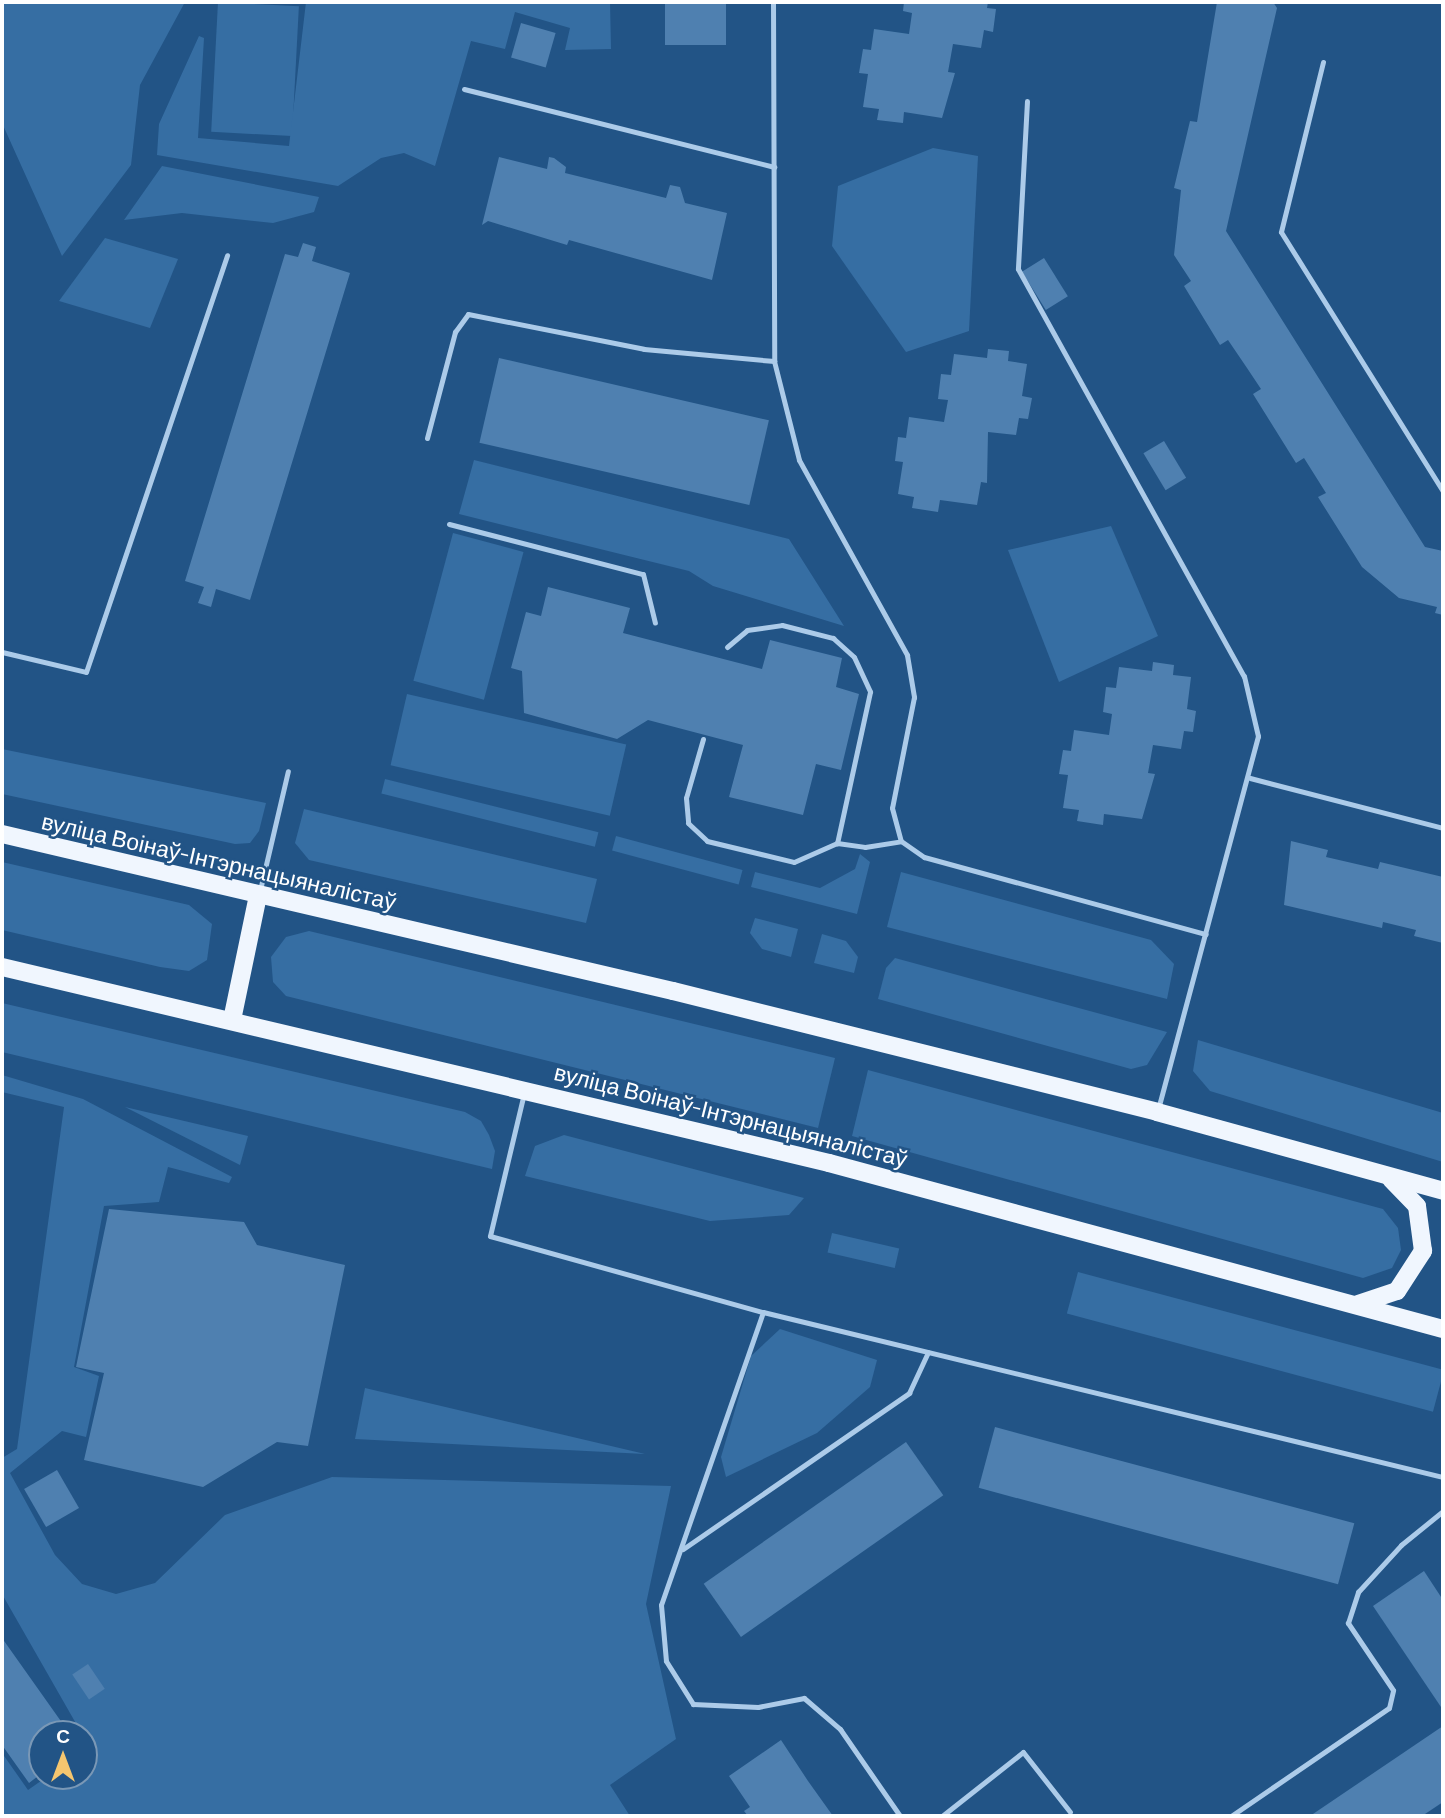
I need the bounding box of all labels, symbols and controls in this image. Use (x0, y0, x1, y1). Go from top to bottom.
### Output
street label: вуліца Воінаў-Інтэрнацыяналістаў (39, 807, 399, 915)
street label: вуліца Воінаў-Інтэрнацыяналістаў (552, 1058, 910, 1172)
north arrow (28, 1720, 98, 1790)
text: С (56, 1724, 70, 1747)

